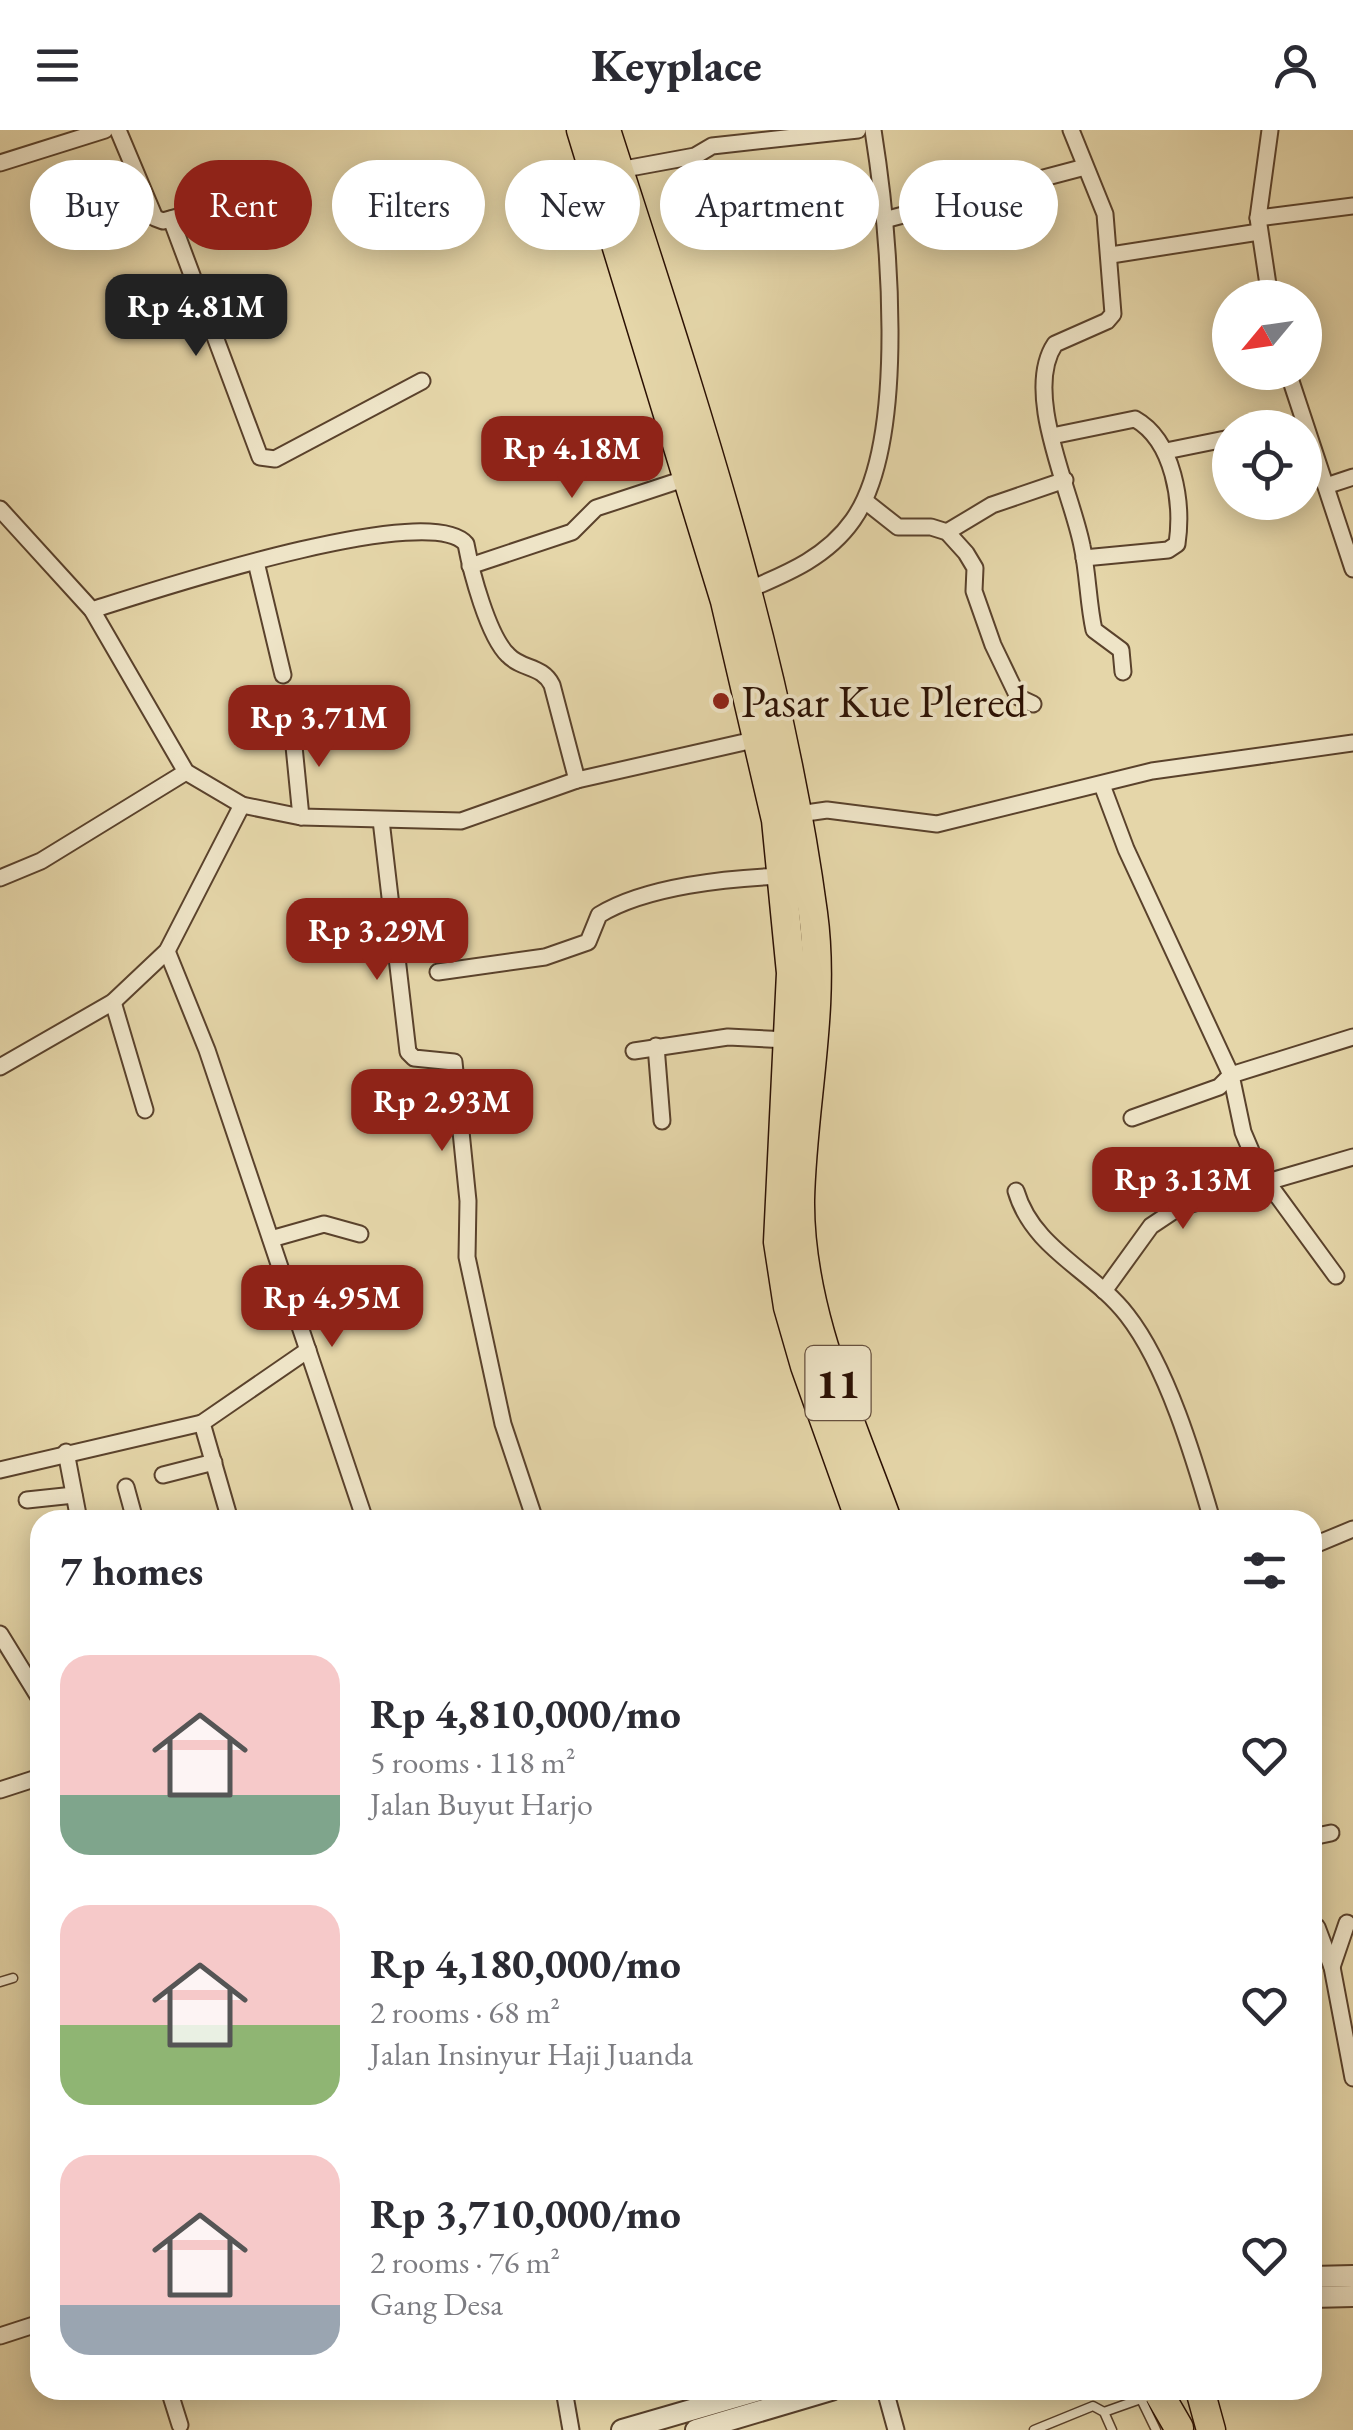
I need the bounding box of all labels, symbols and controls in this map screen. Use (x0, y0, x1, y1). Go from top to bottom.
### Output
text: Keyplace (591, 36, 762, 94)
icon: menu (30, 38, 85, 93)
icon: person (1268, 38, 1323, 93)
chip: Buy (30, 160, 154, 250)
chip: Rent (174, 160, 312, 250)
chip: Filters (332, 160, 485, 250)
chip: New (505, 160, 640, 250)
chip: Apartment (660, 160, 879, 250)
chip: House (899, 160, 1058, 250)
pin: Rp 4.81M (93, 274, 299, 359)
north arrow (1212, 280, 1322, 390)
map controls (1212, 280, 1322, 520)
text: Rp 4.81M (127, 285, 265, 327)
button: locate (1212, 410, 1322, 520)
pin: Rp 4.18M (469, 416, 675, 501)
text: Rp 4.18M (503, 427, 641, 469)
place label: Pasar Kue Plered (741, 672, 1027, 730)
pin: Rp 3.71M (216, 685, 422, 770)
marker: Pasar Kue Plered (710, 690, 732, 712)
text: Rp 3.71M (250, 696, 388, 738)
pin: Rp 3.29M (274, 898, 480, 983)
text: Rp 3.29M (308, 909, 446, 951)
pin: Rp 2.93M (339, 1069, 545, 1154)
text: Rp 2.93M (373, 1080, 511, 1122)
pin: Rp 3.13M (1080, 1147, 1286, 1232)
text: Rp 3.13M (1114, 1158, 1252, 1200)
pin: Rp 4.95M (229, 1265, 435, 1350)
text: Rp 4.95M (263, 1276, 401, 1318)
road number: 11 (806, 1346, 870, 1420)
text: 7 homes (60, 1543, 203, 1598)
icon: filters (1237, 1543, 1292, 1598)
text: Rp 4,810,000/mo (370, 1686, 681, 1741)
icon: home (140, 1695, 260, 1815)
icon: heart (1237, 1728, 1292, 1783)
text: 5 rooms · 118 m² (370, 1741, 576, 1783)
text: Jalan Buyut Harjo (370, 1783, 593, 1825)
text: Rp 4,180,000/mo (370, 1936, 681, 1991)
icon: home (140, 1945, 260, 2065)
icon: heart (1237, 1978, 1292, 2033)
text: 2 rooms · 68 m² (370, 1991, 560, 2033)
text: Jalan Insinyur Haji Juanda (370, 2033, 693, 2075)
text: Rp 3,710,000/mo (370, 2186, 681, 2241)
icon: home (140, 2195, 260, 2315)
icon: heart (1237, 2228, 1292, 2283)
text: 2 rooms · 76 m² (370, 2241, 560, 2283)
text: Gang Desa (370, 2283, 503, 2325)

